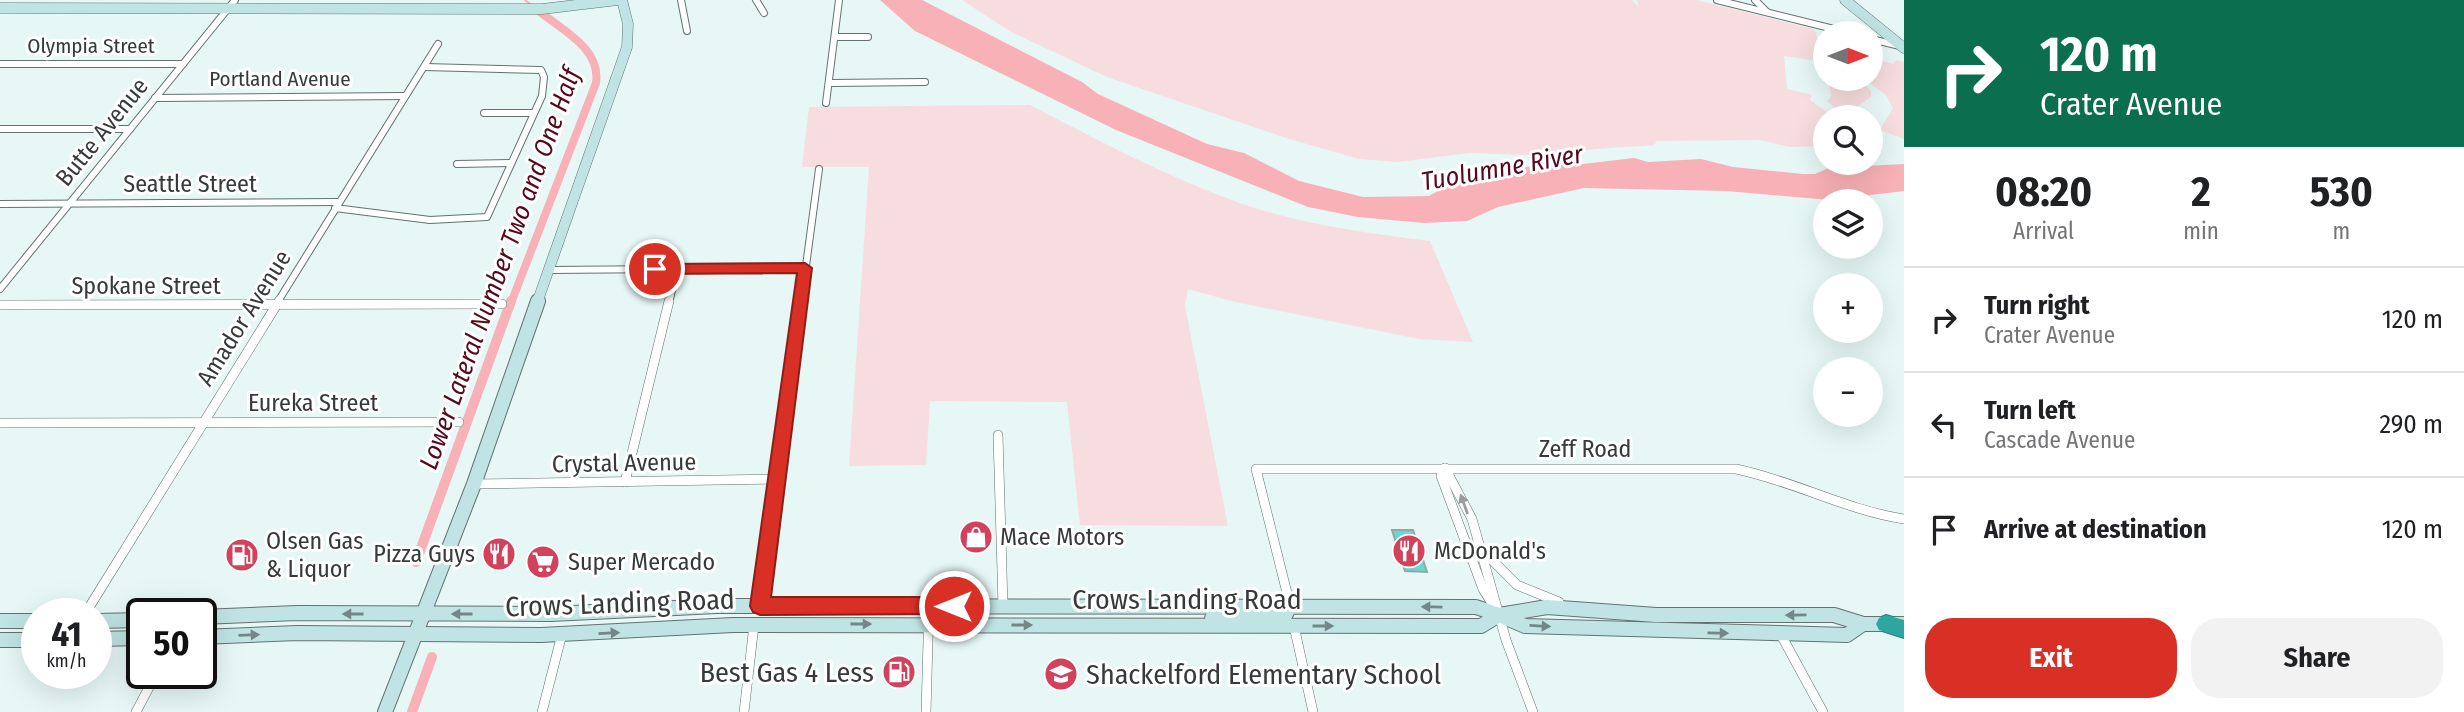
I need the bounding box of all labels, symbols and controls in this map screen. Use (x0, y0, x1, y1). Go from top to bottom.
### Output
north arrow (1813, 21, 1883, 91)
map controls (1813, 21, 1883, 427)
text: 120 m (2040, 25, 2158, 84)
icon: right (1925, 28, 2016, 119)
street label: Olympia Street (27, 33, 155, 59)
water label: Lower Lateral Number Two and One Half (413, 61, 588, 474)
street label: Portland Avenue (209, 66, 351, 92)
street label: Butte Avenue (50, 72, 154, 192)
text: Crater Avenue (2040, 85, 2222, 123)
button: search (1813, 105, 1883, 175)
water label: Tuolumne River (1419, 138, 1586, 197)
text: 08:20 (1995, 167, 2092, 217)
text: 2 (2191, 167, 2211, 217)
text: 530 (2310, 167, 2373, 217)
street label: Seattle Street (123, 170, 257, 198)
button: layers (1813, 189, 1883, 259)
text: Arrival (2013, 217, 2074, 245)
text: min (2183, 217, 2219, 245)
text: m (2333, 217, 2350, 245)
pin (625, 239, 685, 299)
street label: Amador Avenue (191, 245, 297, 391)
icon: arrive (636, 250, 674, 288)
street label: Spokane Street (71, 272, 221, 300)
button: + (1813, 273, 1883, 343)
text: Turn right (1984, 290, 2090, 321)
icon: right (1925, 301, 1963, 339)
text: 120 m (2382, 304, 2443, 335)
text: Crater Avenue (1984, 321, 2115, 349)
button: − (1813, 357, 1883, 427)
street label: Eureka Street (248, 389, 378, 417)
text: Turn left (1984, 395, 2076, 426)
icon: left (1925, 406, 1963, 444)
text: 290 m (2379, 409, 2443, 440)
text: Cascade Avenue (1984, 426, 2135, 454)
street label: Zeff Road (1539, 435, 1631, 463)
street label: Crystal Avenue (552, 448, 696, 478)
one-way arrow (1459, 493, 1470, 514)
icon: arrive (1925, 511, 1963, 549)
text: Arrive at destination (1984, 514, 2207, 545)
text: 120 m (2382, 514, 2443, 545)
shop icon: Mace Motors (957, 518, 995, 556)
place label: Mace Motors (1000, 523, 1124, 551)
place label: Olsen Gas & Liquor (266, 527, 363, 583)
restaurant icon: McDonald's (1390, 532, 1428, 570)
restaurant icon: Pizza Guys (480, 535, 518, 573)
fuel station icon: Olsen Gas & Liquor (223, 536, 261, 574)
place label: McDonald's (1434, 537, 1546, 565)
place label: Pizza Guys (373, 540, 475, 568)
supermarket icon: Super Mercado (524, 543, 562, 581)
place label: Super Mercado (568, 548, 715, 576)
position arrow (917, 569, 991, 643)
street label: Crows Landing Road (505, 583, 735, 623)
street label: Crows Landing Road (1072, 583, 1302, 616)
speed limit sign: 50 (126, 598, 217, 689)
one-way arrow (1421, 601, 1443, 613)
one-way arrow (342, 608, 364, 620)
one-way arrow (451, 608, 473, 620)
one-way arrow (1785, 610, 1807, 621)
text: 41 (51, 613, 82, 655)
button: Exit (1925, 618, 2177, 698)
button: Share (2191, 618, 2443, 698)
one-way arrow (850, 619, 872, 630)
one-way arrow (1011, 619, 1033, 631)
one-way arrow (1312, 620, 1334, 632)
one-way arrow (1529, 621, 1551, 632)
one-way arrow (598, 627, 620, 638)
one-way arrow (1707, 628, 1729, 639)
one-way arrow (238, 629, 260, 640)
text: km/h (46, 650, 87, 672)
fuel station icon: Best Gas 4 Less (880, 653, 918, 691)
school or university icon: Shackelford Elementary School (1042, 655, 1080, 693)
place label: Best Gas 4 Less (700, 656, 874, 689)
place label: Shackelford Elementary School (1086, 658, 1441, 691)

